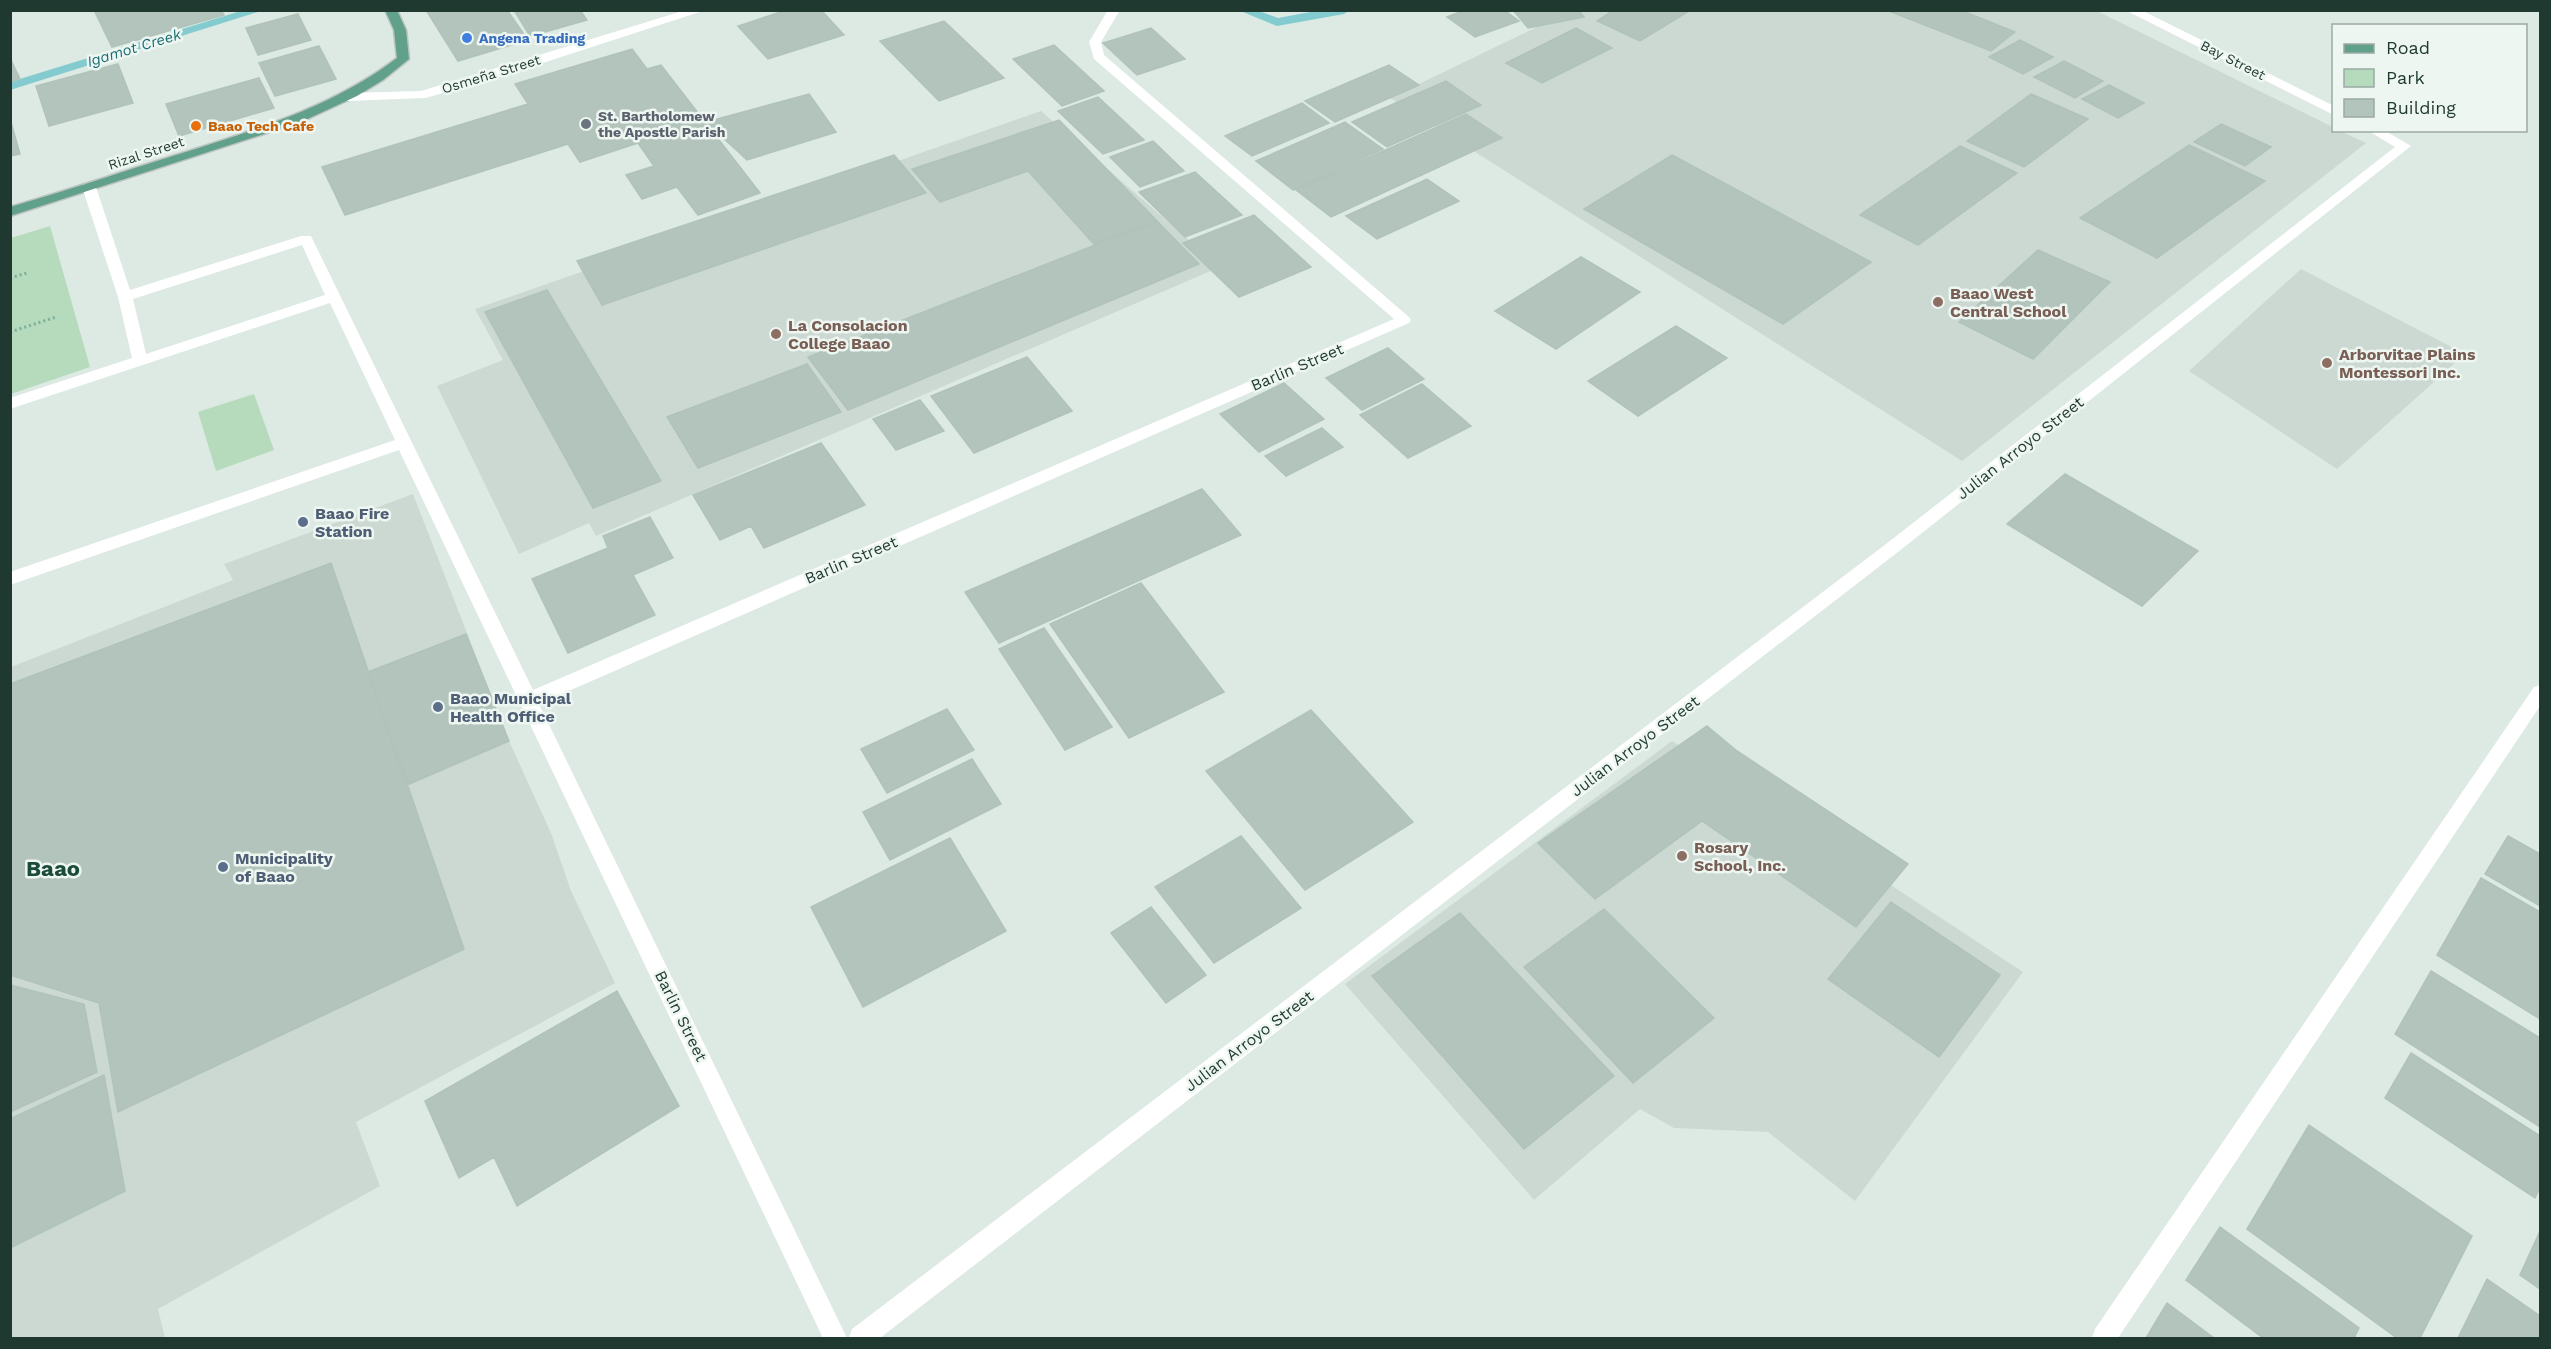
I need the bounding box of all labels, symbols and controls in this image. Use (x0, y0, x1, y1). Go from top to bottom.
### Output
legend (2332, 24, 2527, 132)
water label: Igamot Creek (85, 25, 184, 71)
place label: Angena Trading (479, 30, 585, 46)
marker: Angena Trading (460, 31, 474, 45)
street label: Bay Street (2198, 37, 2268, 83)
text: Road (2386, 37, 2430, 58)
street label: Osmeña Street (440, 51, 542, 97)
text: Park (2386, 67, 2425, 88)
text: Building (2386, 97, 2456, 118)
place label: St. Bartholomew the Apostle Parish (598, 108, 725, 140)
marker: St. Bartholomew the Apostle Parish (579, 117, 593, 131)
place label: Baao Tech Cafe (208, 118, 314, 134)
marker: Baao Tech Cafe (189, 119, 203, 133)
street label: Rizal Street (106, 133, 186, 173)
place label: Baao West Central School (1950, 284, 2067, 321)
marker: Baao West Central School (1931, 295, 1945, 309)
place label: La Consolacion College Baao (788, 316, 908, 353)
marker: La Consolacion College Baao (769, 327, 783, 341)
street label: Barlin Street (1248, 339, 1346, 395)
place label: Arborvitae Plains Montessori Inc. (2339, 345, 2476, 382)
marker: Arborvitae Plains Montessori Inc. (2320, 356, 2334, 370)
street label: Julian Arroyo Street (1953, 392, 2088, 503)
place label: Baao Fire Station (315, 504, 389, 541)
marker: Baao Fire Station (296, 515, 310, 529)
street label: Barlin Street (802, 532, 900, 588)
place label: Baao Municipal Health Office (450, 689, 572, 726)
street label: Julian Arroyo Street (1567, 691, 1703, 801)
marker: Baao Municipal Health Office (431, 700, 445, 714)
place label: Rosary School, Inc. (1694, 838, 1786, 875)
place label: Municipality of Baao (235, 849, 334, 886)
marker: Rosary School, Inc. (1675, 849, 1689, 863)
district label: Baao (26, 856, 80, 881)
marker: Municipality of Baao (216, 860, 230, 874)
street label: Barlin Street (651, 967, 711, 1065)
street label: Julian Arroyo Street (1181, 986, 1317, 1096)

